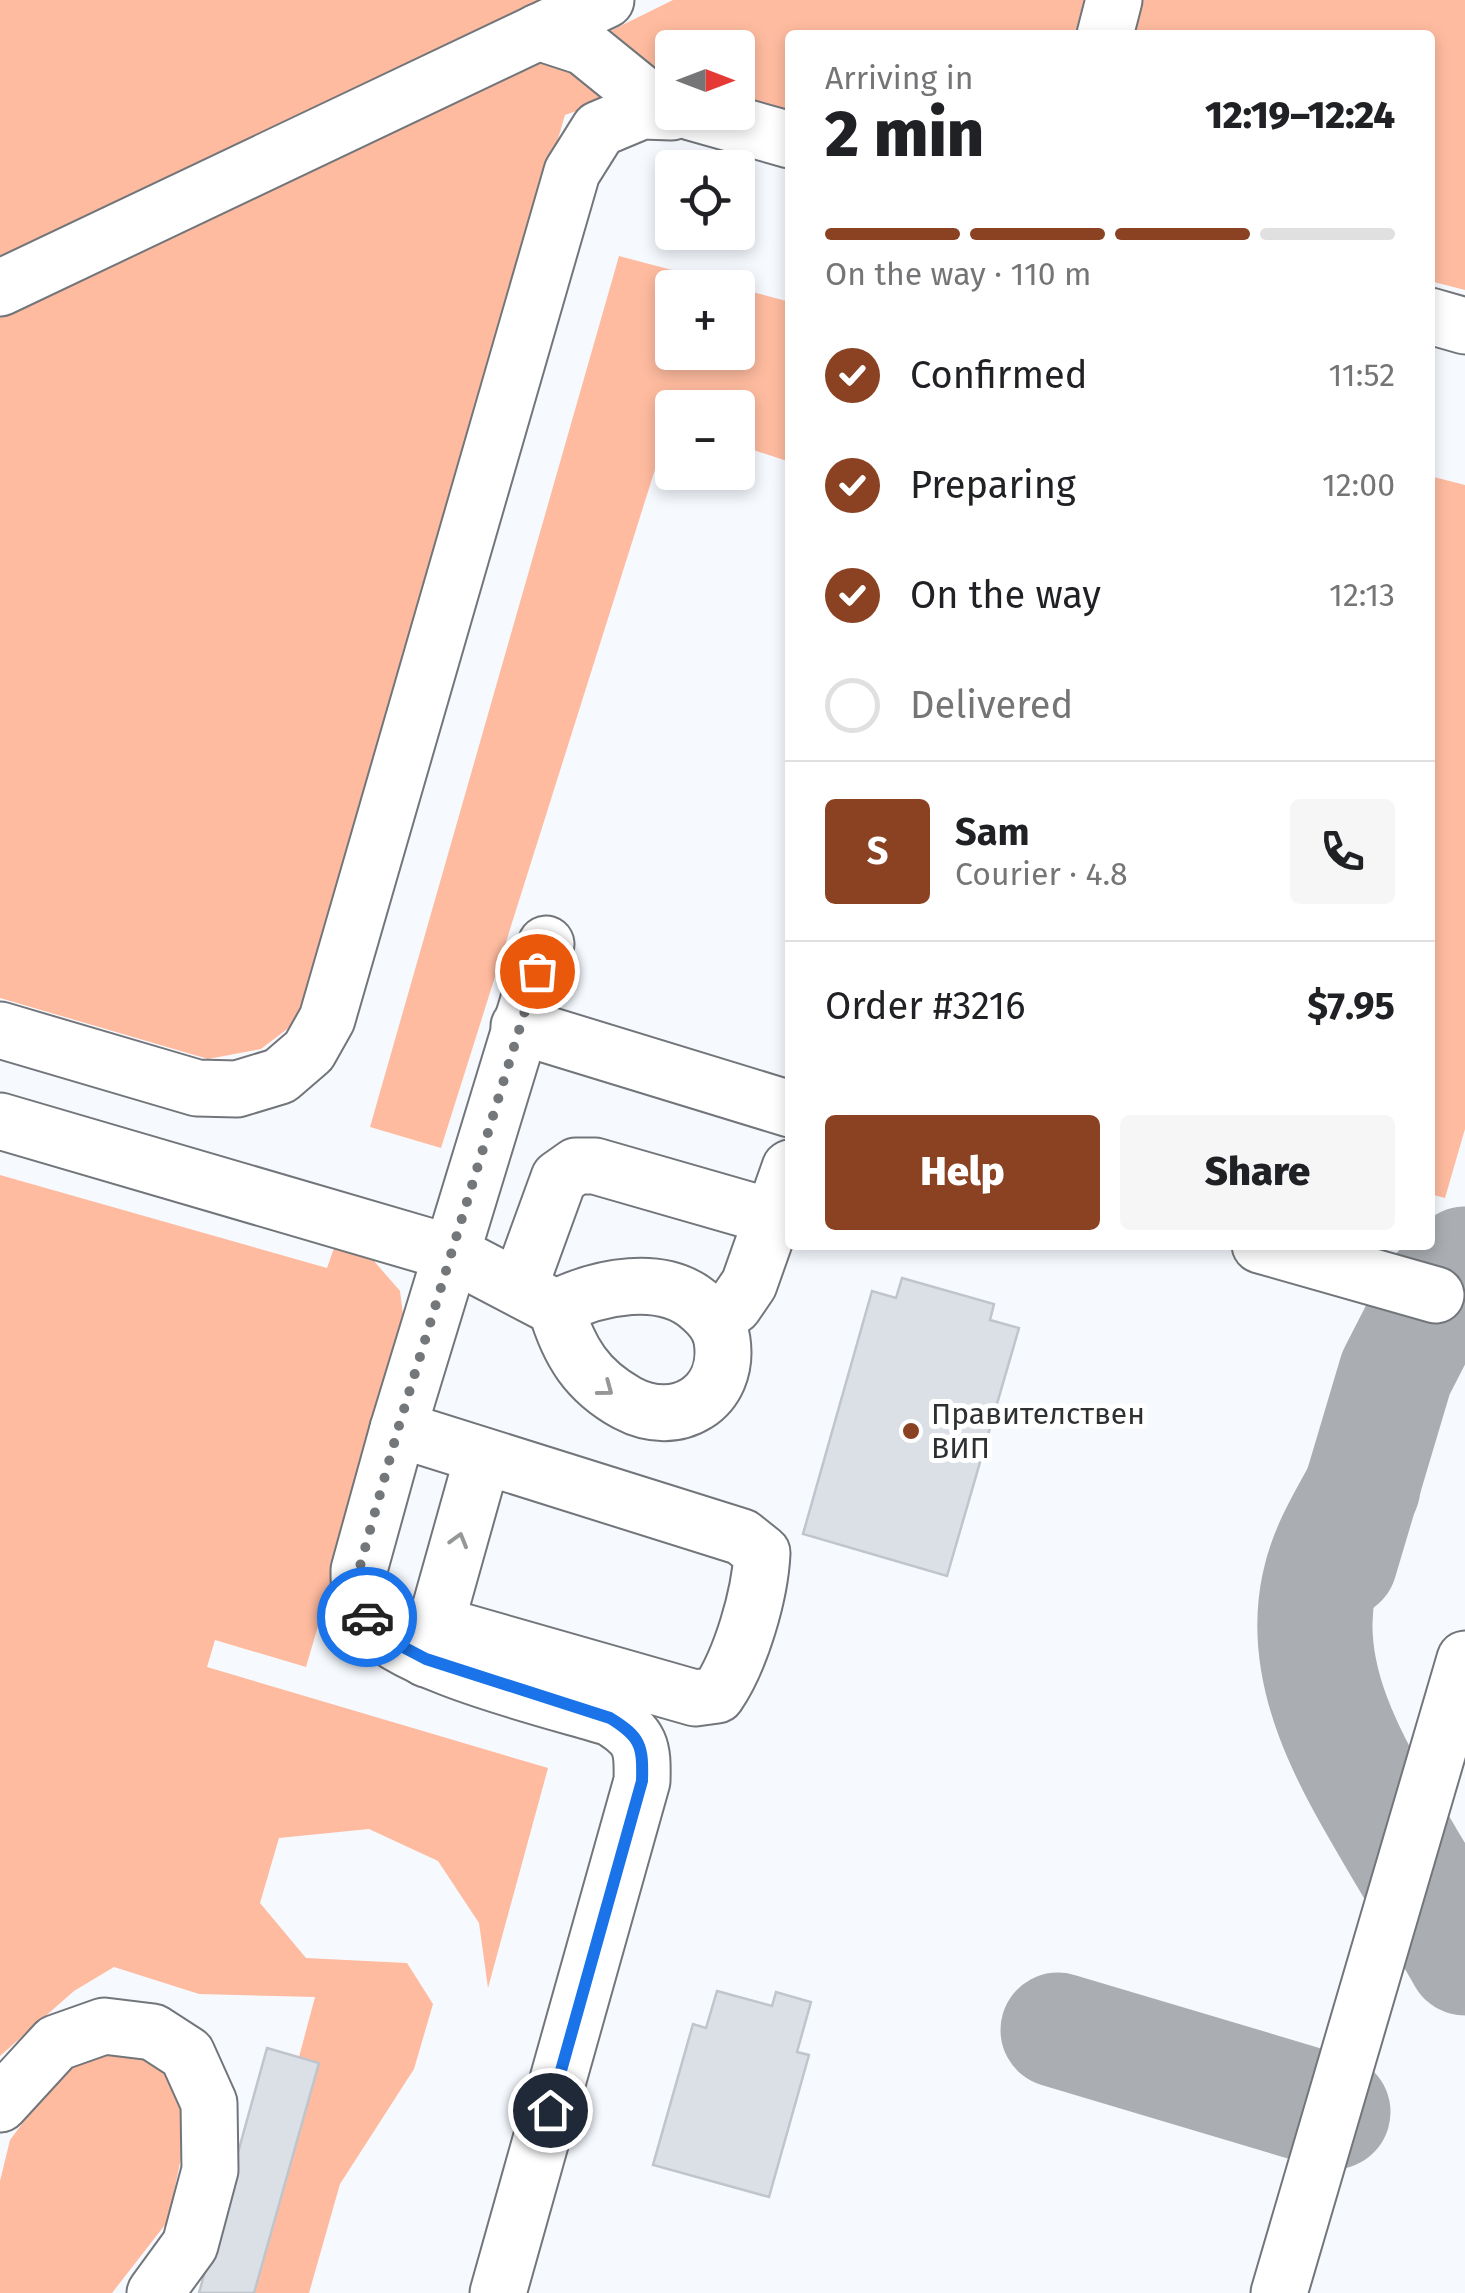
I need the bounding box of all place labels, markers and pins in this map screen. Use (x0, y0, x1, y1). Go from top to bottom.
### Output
pin (495, 929, 580, 1014)
place label: Правителствен ВИП (931, 1396, 1145, 1466)
marker: Правителствен ВИП (900, 1420, 922, 1442)
pin (508, 2068, 593, 2153)

